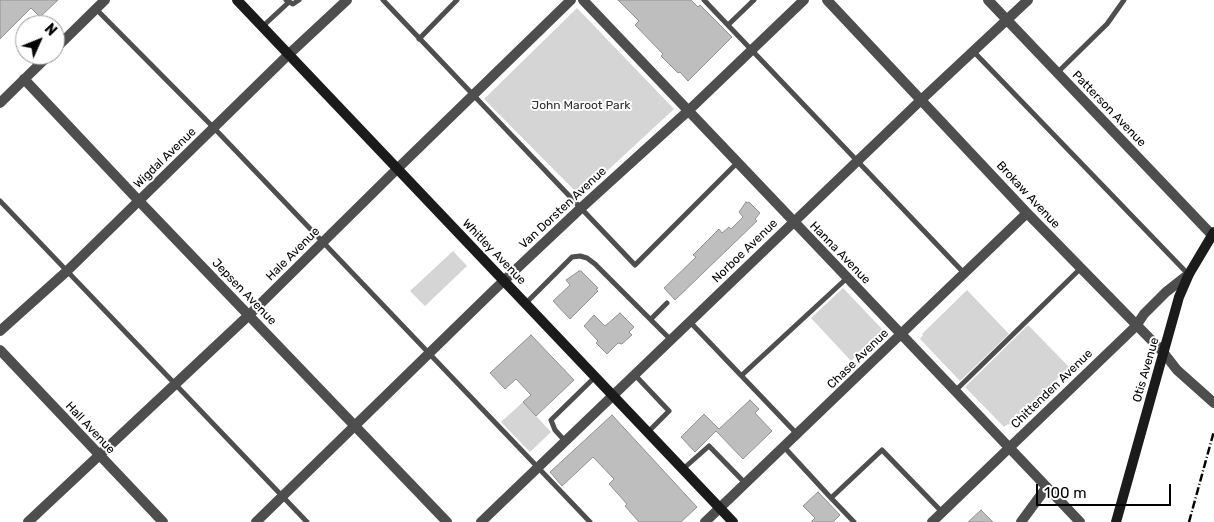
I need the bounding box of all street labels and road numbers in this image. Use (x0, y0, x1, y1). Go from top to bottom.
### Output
street label: Patterson Avenue (1069, 68, 1149, 150)
street label: Wigdal Avenue (131, 125, 199, 191)
street label: Brokaw Avenue (993, 158, 1063, 232)
street label: Van Dorsten Avenue (517, 164, 609, 252)
street label: Whitley Avenue (459, 216, 529, 288)
street label: Norboe Avenue (709, 216, 781, 286)
street label: Hanna Avenue (807, 219, 873, 287)
street label: Hale Avenue (263, 224, 323, 284)
street label: Jepsen Avenue (209, 256, 279, 328)
street label: Chase Avenue (824, 326, 892, 392)
street label: Otis Avenue (1130, 336, 1162, 404)
street label: Chittenden Avenue (1008, 346, 1096, 432)
street label: Hall Avenue (62, 399, 118, 457)

